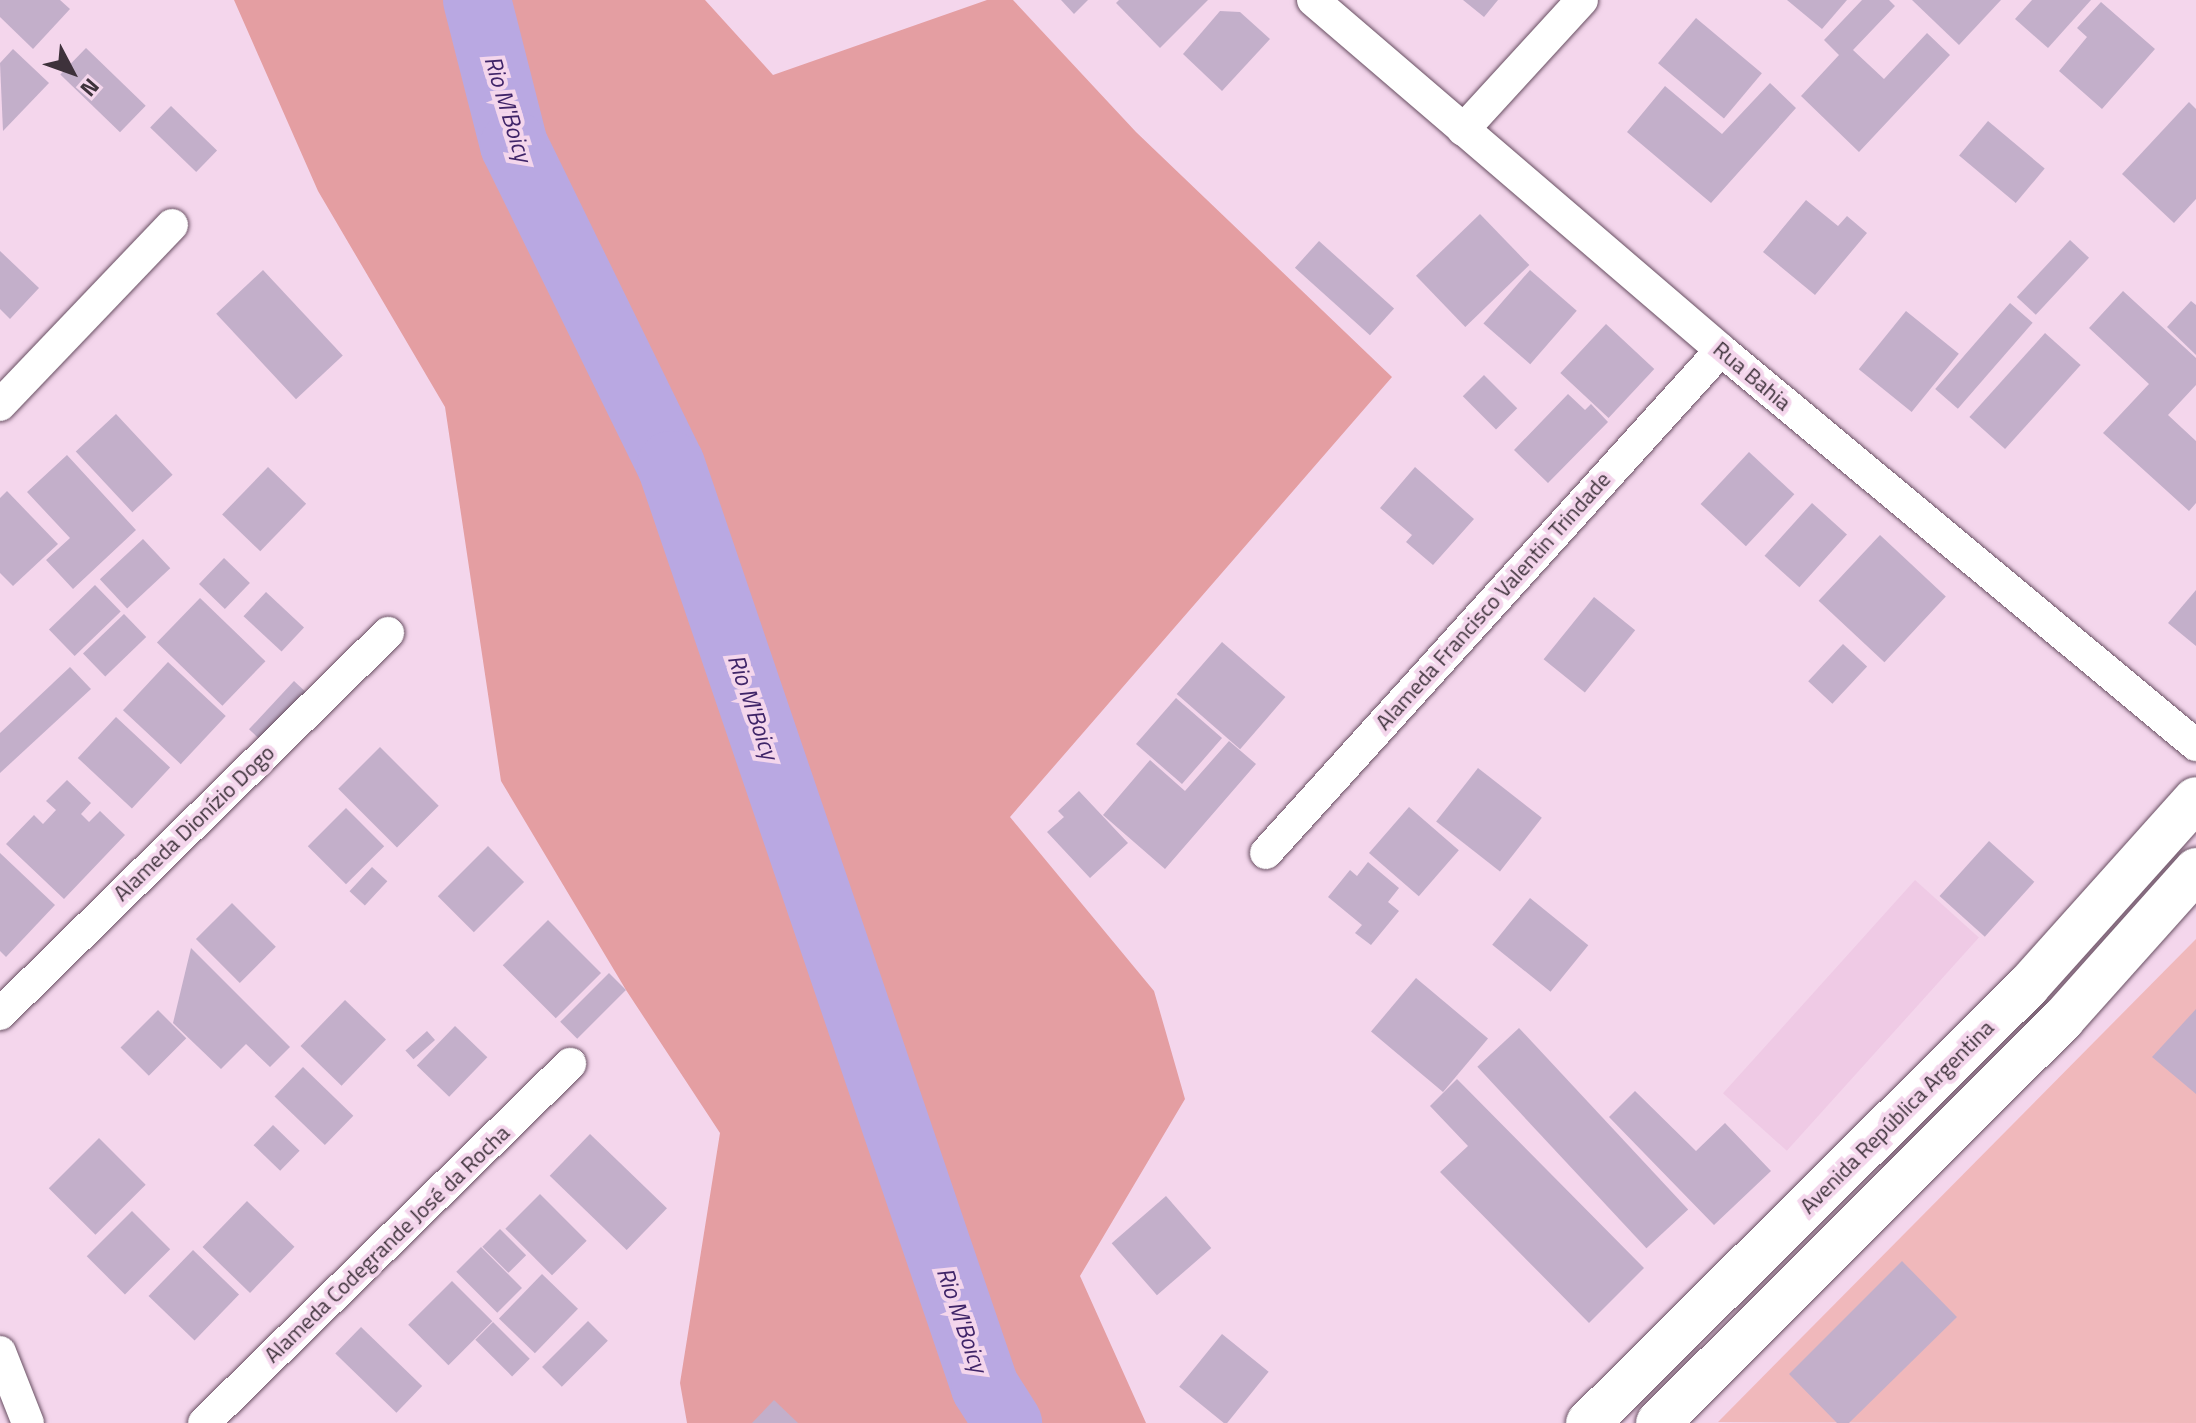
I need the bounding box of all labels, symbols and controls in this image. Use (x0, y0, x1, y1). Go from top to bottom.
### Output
north arrow (32, 32, 112, 112)
water label: Rio M'Boicy (478, 52, 538, 166)
text: N (72, 71, 108, 105)
street label: Rua Bahia (1708, 336, 1796, 416)
street label: Alameda Francisco Valentin Trindade (1370, 467, 1616, 735)
water label: Rio M'Boicy (722, 651, 784, 763)
street label: Alameda Dionízio Dogo (108, 739, 280, 907)
street label: Avenida República Argentina (1795, 1015, 1999, 1219)
street label: Alameda Codegrande José da Rocha (259, 1120, 515, 1368)
water label: Rio M'Boicy (931, 1264, 993, 1376)

